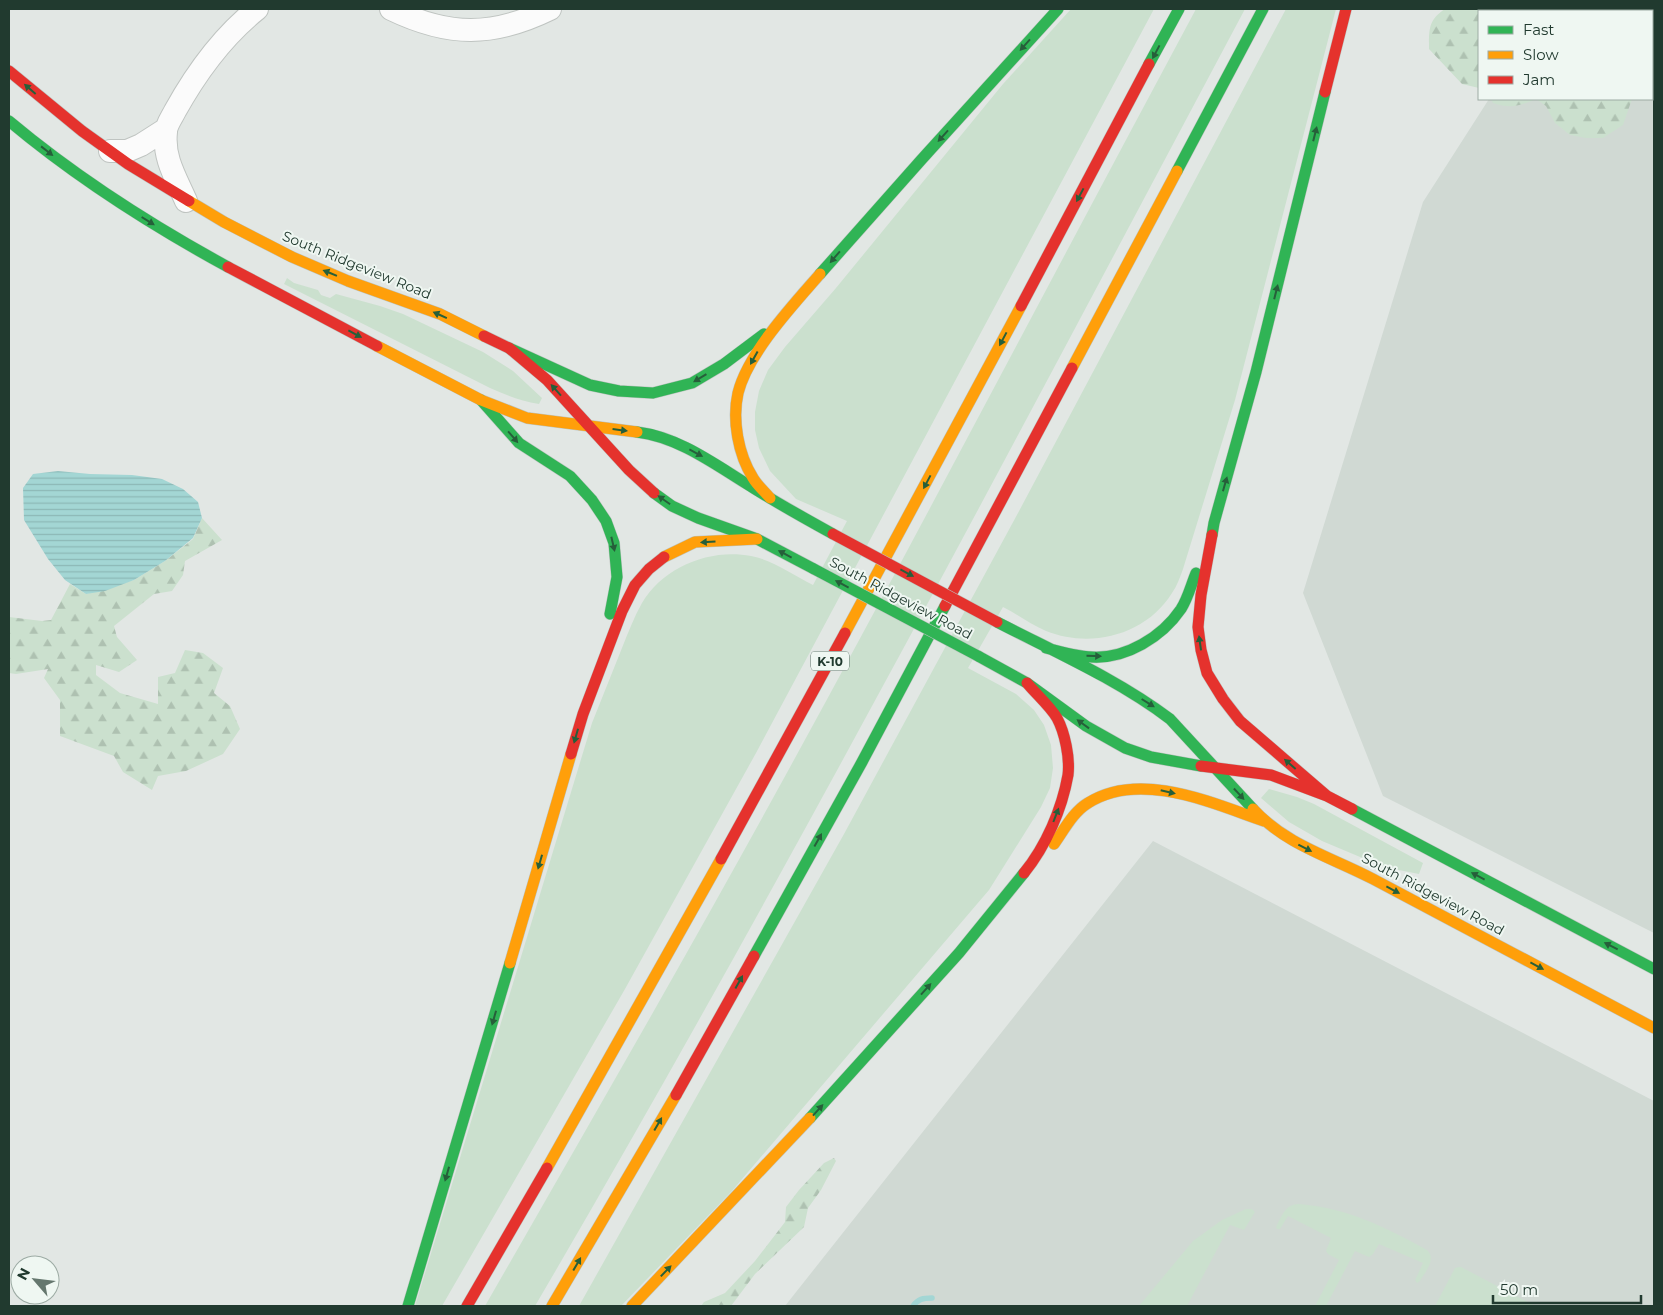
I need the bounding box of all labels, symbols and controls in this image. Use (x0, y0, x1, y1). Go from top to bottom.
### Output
legend (1478, 10, 1653, 100)
text: Fast (1523, 20, 1554, 39)
one-way arrow (1020, 39, 1031, 51)
one-way arrow (1152, 45, 1160, 59)
text: Slow (1523, 45, 1559, 64)
text: Jam (1522, 70, 1555, 89)
one-way arrow (24, 83, 37, 94)
one-way arrow (1311, 126, 1319, 141)
one-way arrow (937, 130, 949, 142)
one-way arrow (40, 146, 53, 157)
one-way arrow (1076, 188, 1084, 202)
one-way arrow (141, 217, 155, 226)
street label: South Ridgeview Road (280, 227, 434, 303)
one-way arrow (829, 251, 841, 263)
one-way arrow (323, 269, 337, 277)
one-way arrow (1272, 284, 1280, 299)
one-way arrow (433, 310, 447, 318)
one-way arrow (348, 330, 363, 338)
one-way arrow (999, 331, 1007, 346)
one-way arrow (750, 352, 759, 365)
one-way arrow (694, 373, 707, 382)
one-way arrow (550, 385, 562, 397)
one-way arrow (612, 426, 628, 434)
one-way arrow (507, 430, 518, 443)
one-way arrow (689, 449, 703, 457)
one-way arrow (923, 475, 931, 489)
one-way arrow (1221, 476, 1229, 491)
one-way arrow (657, 495, 671, 505)
one-way arrow (609, 536, 617, 551)
one-way arrow (700, 538, 716, 546)
one-way arrow (778, 550, 792, 558)
street label: South Ridgeview Road (827, 553, 975, 643)
one-way arrow (899, 569, 914, 577)
one-way arrow (836, 580, 849, 589)
one-way arrow (1196, 635, 1204, 651)
road number: K-10 (811, 651, 849, 670)
one-way arrow (1086, 652, 1102, 660)
one-way arrow (1141, 698, 1155, 707)
one-way arrow (1077, 718, 1090, 729)
one-way arrow (572, 729, 580, 744)
one-way arrow (1284, 759, 1297, 770)
one-way arrow (1161, 788, 1176, 796)
one-way arrow (1233, 788, 1245, 800)
one-way arrow (1052, 807, 1060, 822)
one-way arrow (814, 833, 822, 848)
one-way arrow (1297, 844, 1312, 852)
street label: South Ridgeview Road (1359, 849, 1507, 939)
one-way arrow (536, 855, 544, 870)
one-way arrow (1471, 872, 1485, 880)
one-way arrow (1386, 886, 1400, 894)
one-way arrow (1604, 942, 1618, 950)
one-way arrow (1530, 962, 1544, 970)
one-way arrow (735, 975, 743, 990)
one-way arrow (920, 984, 932, 996)
one-way arrow (490, 1011, 498, 1026)
one-way arrow (812, 1104, 823, 1117)
one-way arrow (654, 1117, 663, 1130)
one-way arrow (443, 1166, 451, 1181)
north arrow (10, 1255, 60, 1305)
one-way arrow (572, 1258, 581, 1271)
text: N (13, 1265, 34, 1283)
one-way arrow (660, 1265, 672, 1277)
scale bar (1493, 1272, 1640, 1304)
text: 50 m (1500, 1280, 1538, 1299)

